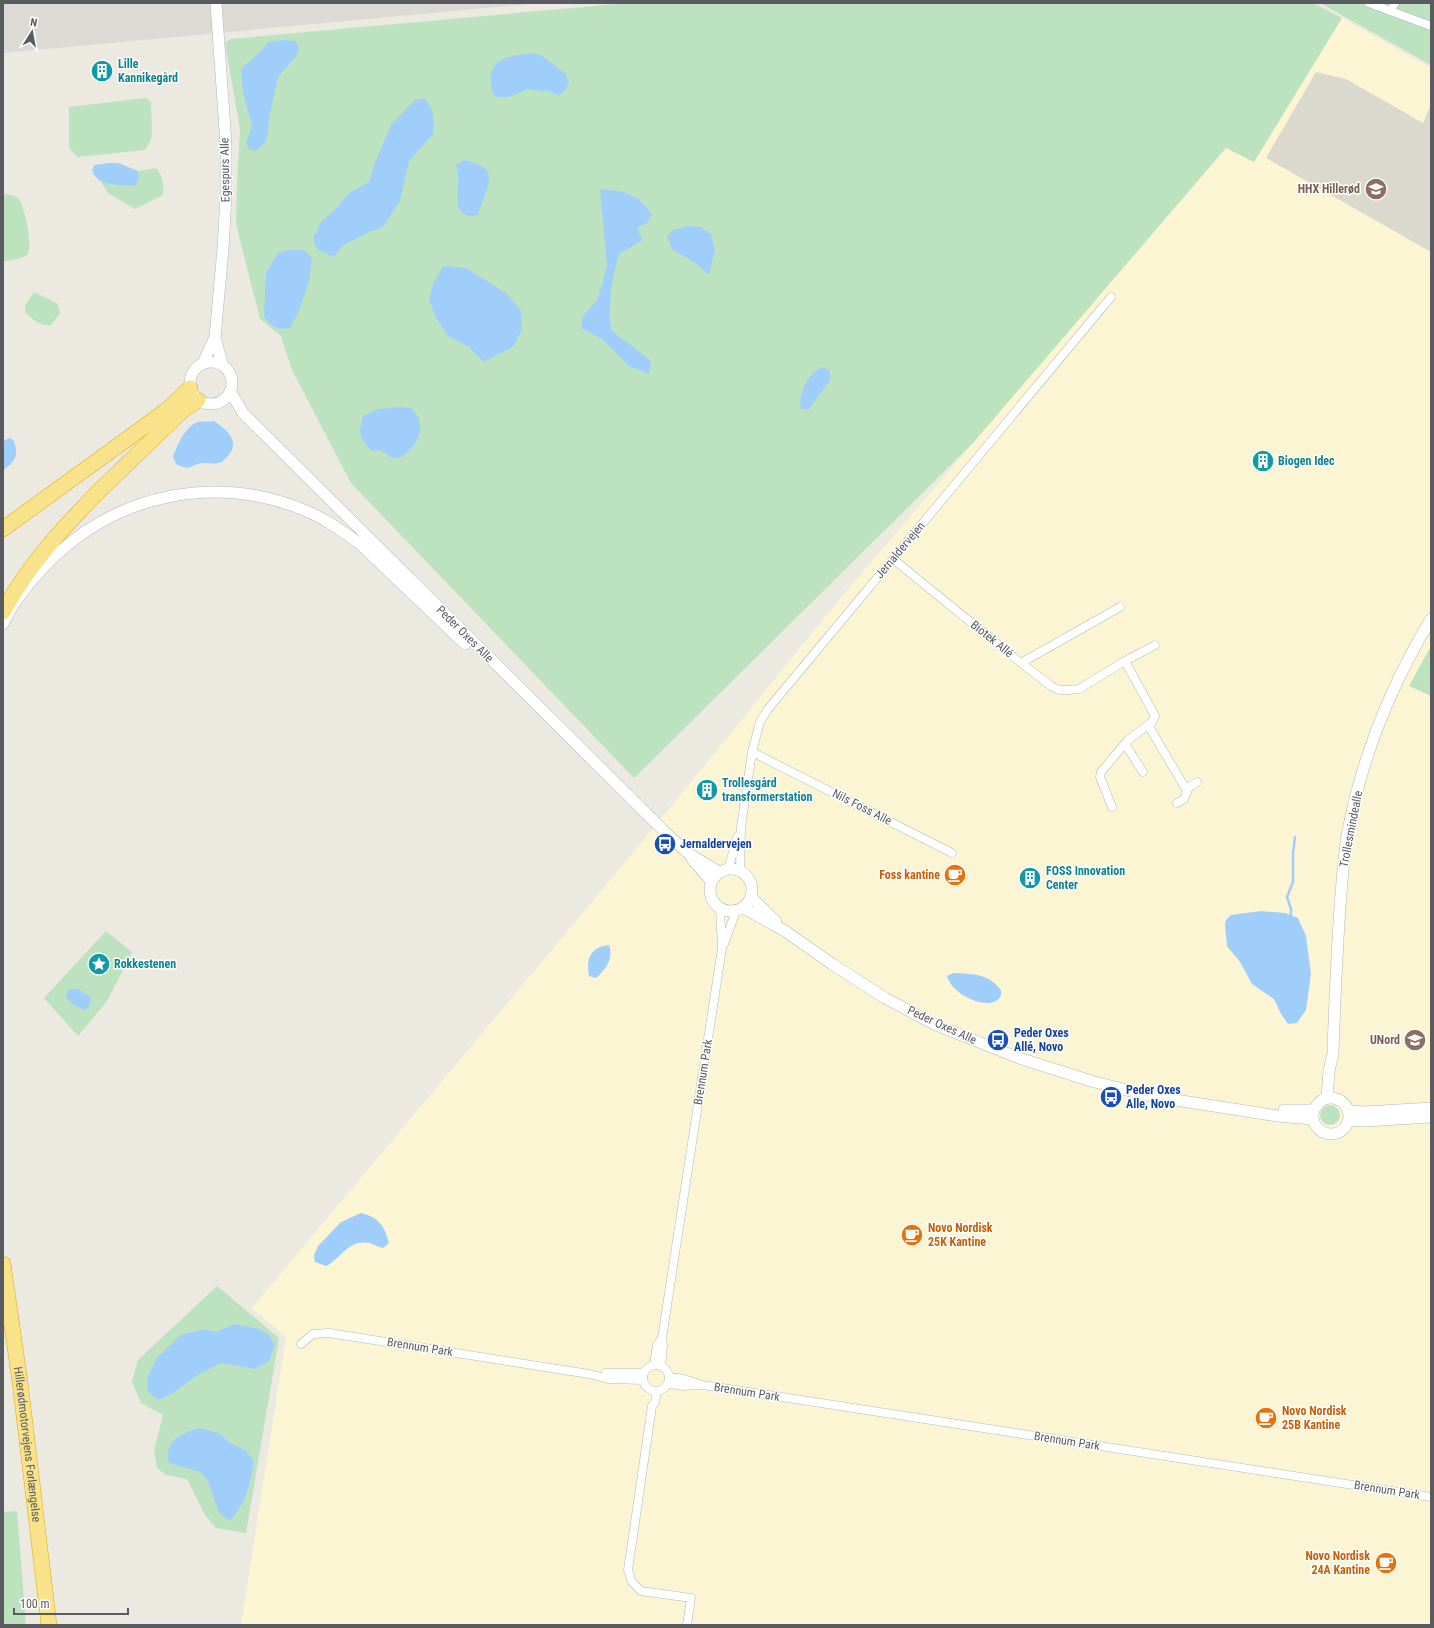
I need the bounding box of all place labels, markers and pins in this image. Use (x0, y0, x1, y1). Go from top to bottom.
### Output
place label: Lille Kannikegård (118, 57, 178, 85)
building icon: Lille Kannikegård (89, 58, 115, 84)
school or university icon: HHX Hillerød (1363, 176, 1389, 202)
place label: HHX Hillerød (1298, 182, 1360, 196)
building icon: Biogen Idec (1250, 448, 1276, 474)
place label: Biogen Idec (1278, 454, 1335, 468)
place label: Trollesgård transformerstation (722, 776, 812, 804)
building icon: Trollesgård transformerstation (694, 777, 720, 803)
bus stop icon: Jernaldervejen (652, 831, 678, 857)
place label: Jernaldervejen (680, 837, 752, 851)
cafe icon: Foss kantine (942, 862, 968, 888)
place label: FOSS Innovation Center (1046, 864, 1125, 892)
building icon: FOSS Innovation Center (1017, 865, 1043, 891)
place label: Foss kantine (879, 868, 940, 882)
place icon: Rokkestenen (86, 951, 112, 977)
place label: Rokkestenen (114, 957, 176, 971)
place label: Peder Oxes Allé, Novo (1014, 1026, 1069, 1054)
bus stop icon: Peder Oxes Allé, Novo (985, 1027, 1011, 1053)
school or university icon: UNord (1402, 1027, 1428, 1053)
place label: UNord (1370, 1033, 1400, 1047)
place label: Peder Oxes Alle, Novo (1126, 1083, 1181, 1111)
bus stop icon: Peder Oxes Alle, Novo (1098, 1084, 1124, 1110)
place label: Novo Nordisk 25K Kantine (928, 1221, 993, 1249)
cafe icon: Novo Nordisk 25K Kantine (899, 1222, 925, 1248)
place label: Novo Nordisk 25B Kantine (1282, 1404, 1347, 1432)
cafe icon: Novo Nordisk 25B Kantine (1253, 1405, 1279, 1431)
place label: Novo Nordisk 24A Kantine (1305, 1549, 1370, 1577)
cafe icon: Novo Nordisk 24A Kantine (1373, 1550, 1399, 1576)

